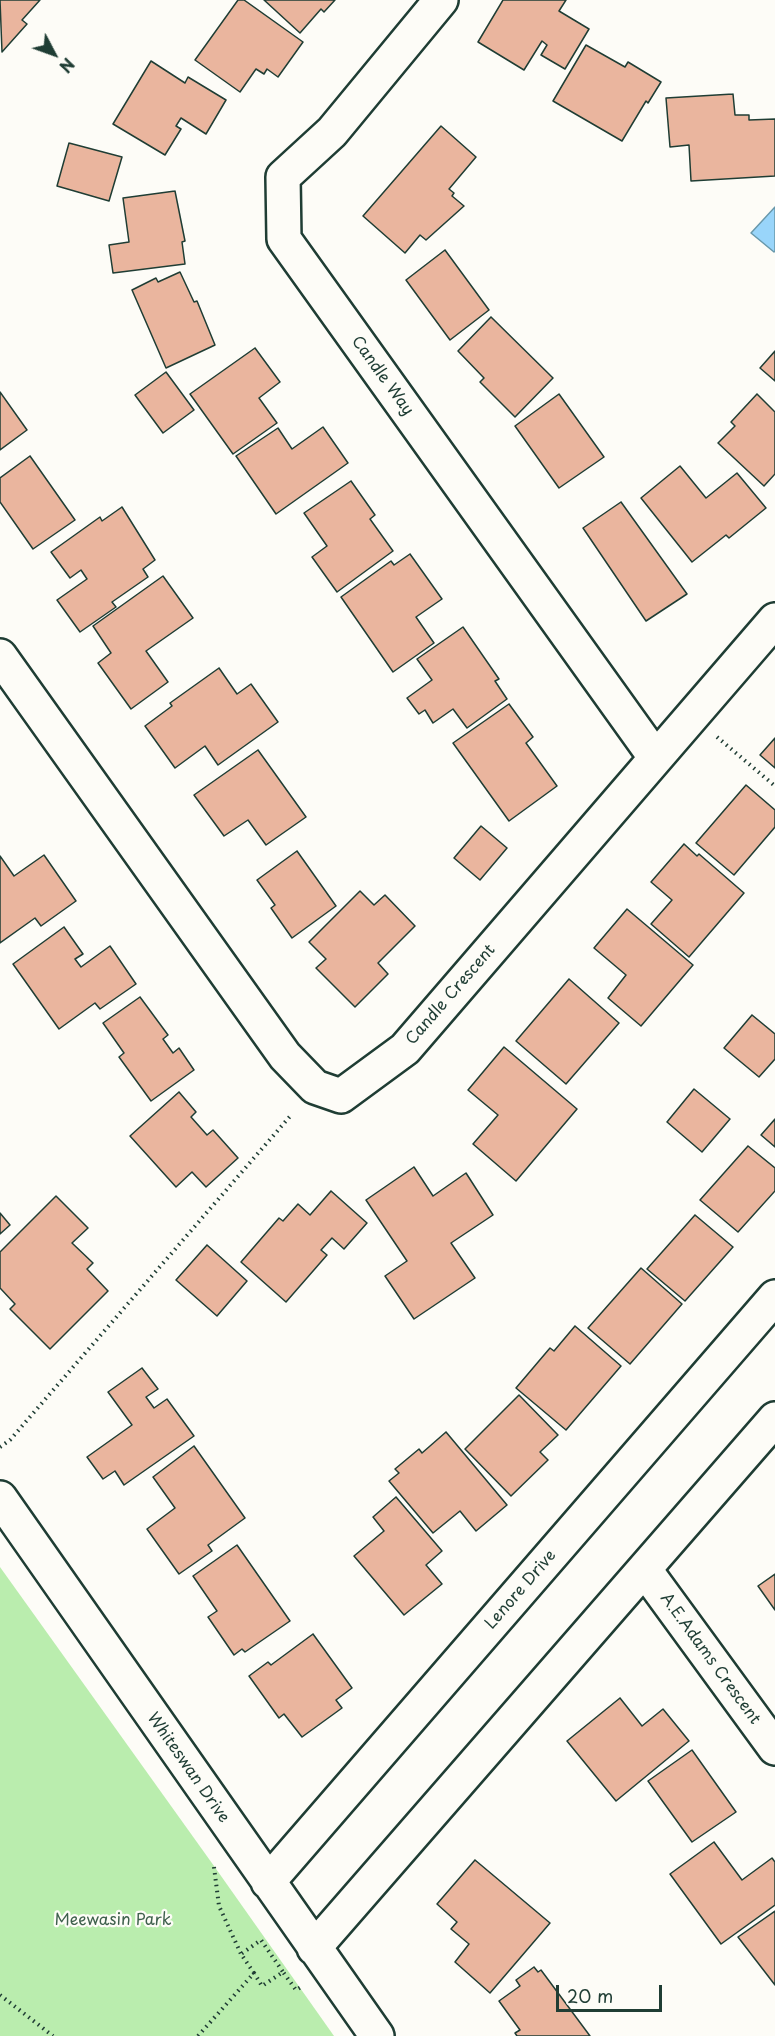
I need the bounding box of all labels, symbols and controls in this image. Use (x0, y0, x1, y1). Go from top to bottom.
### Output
north arrow (24, 24, 84, 84)
text: N (54, 53, 81, 78)
street label: Candle Way (347, 333, 417, 419)
street label: Candle Crescent (402, 941, 500, 1049)
street label: Lenore Drive (481, 1547, 561, 1633)
street label: A.E.Adams Crescent (656, 1590, 764, 1728)
street label: Whiteswan Drive (143, 1709, 233, 1827)
park label: Meewasin Park (55, 1911, 171, 1931)
scale bar (559, 1973, 666, 2011)
text: 20 m (567, 1982, 613, 2009)

